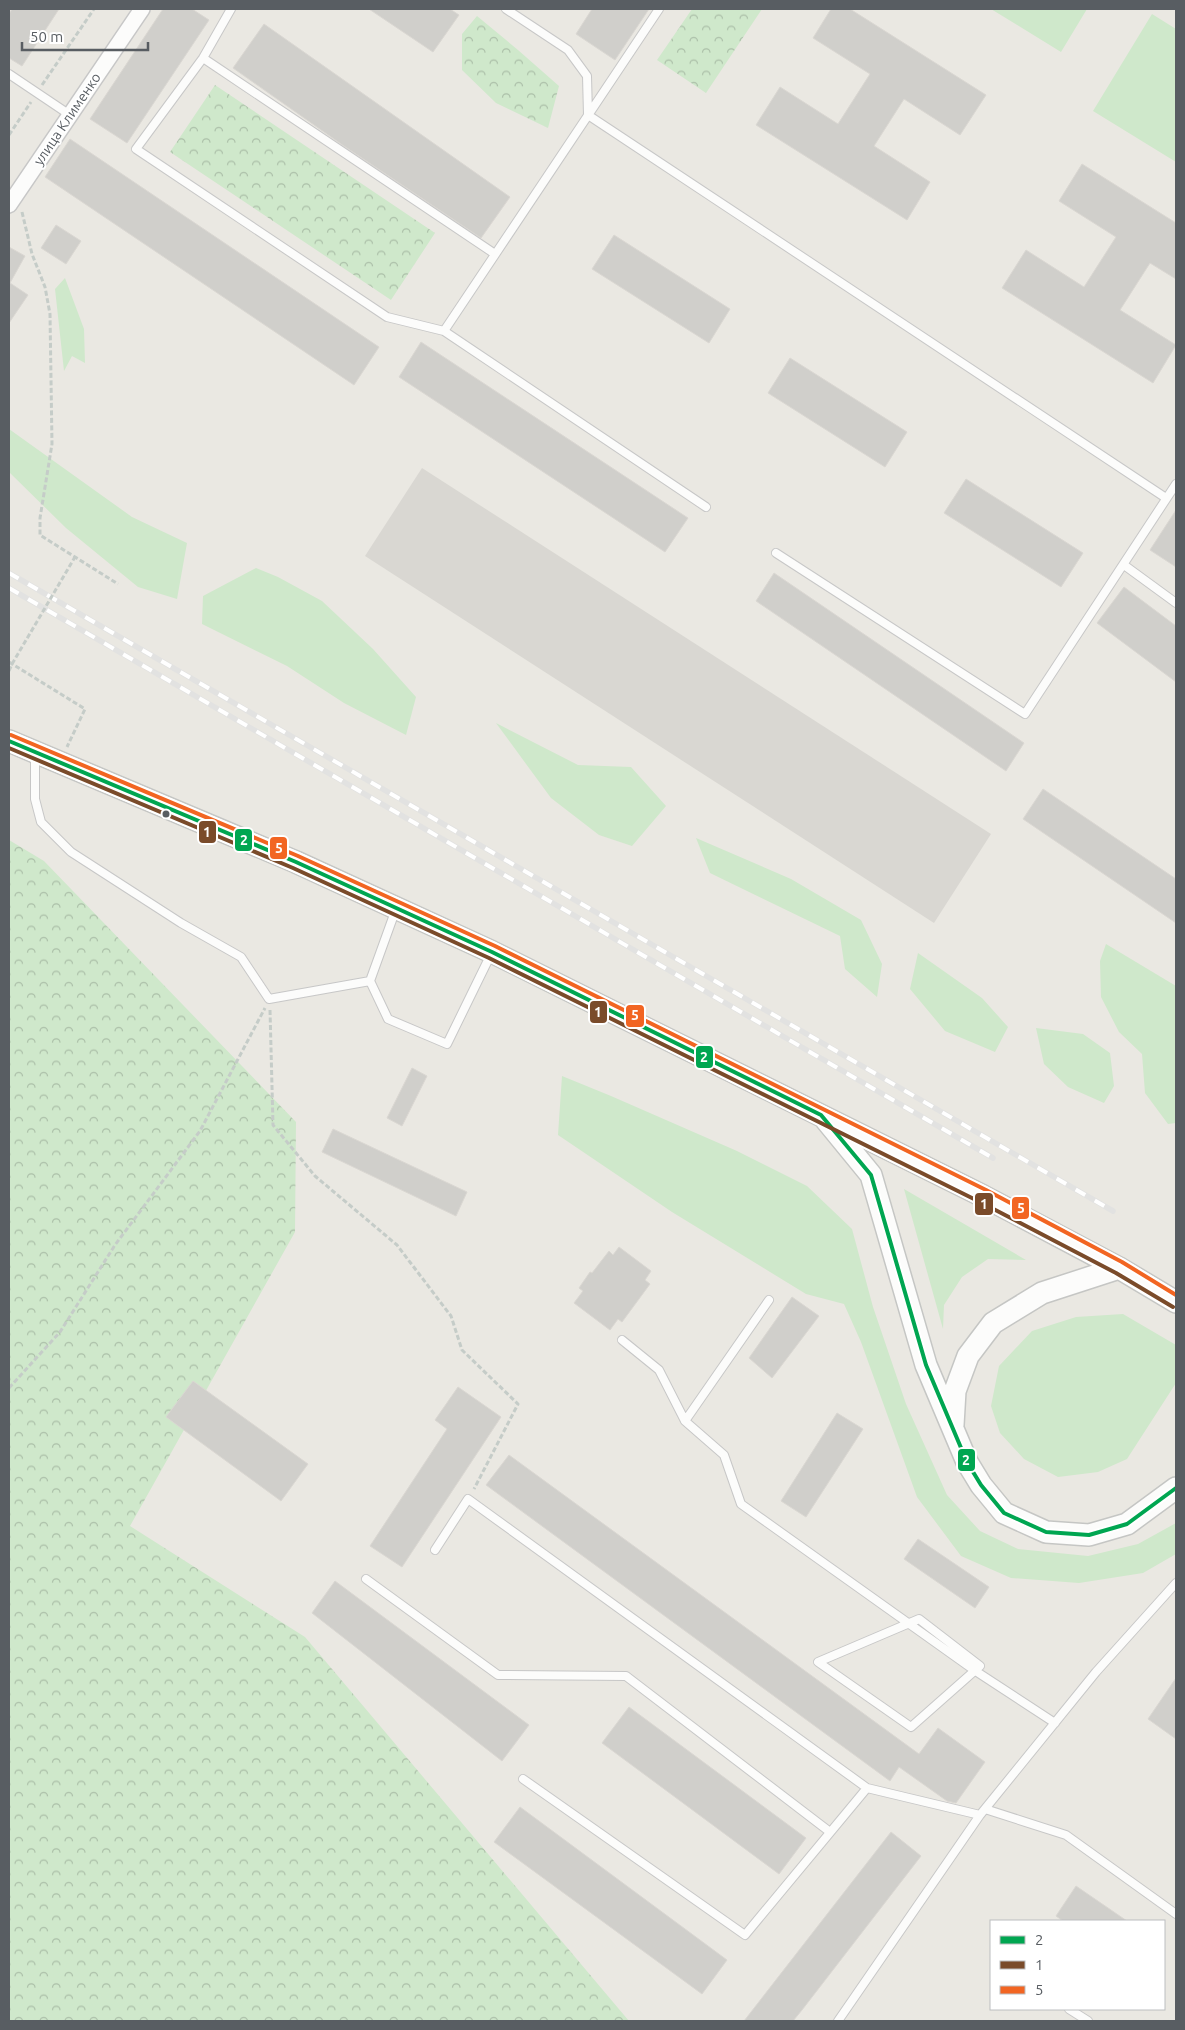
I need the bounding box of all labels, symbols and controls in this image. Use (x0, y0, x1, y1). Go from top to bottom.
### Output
scale bar (22, 20, 149, 52)
text: 50 m (30, 28, 63, 45)
street label: улица Клименко (30, 70, 104, 168)
unlabelled marker (161, 809, 171, 819)
line badge: 1 (198, 820, 217, 844)
text: 1 (203, 824, 211, 840)
line badge: 2 (234, 828, 253, 852)
text: 2 (240, 832, 248, 848)
line badge: 5 (269, 836, 288, 860)
text: 5 (275, 840, 283, 856)
line badge: 1 (589, 1000, 608, 1024)
text: 1 (594, 1004, 602, 1020)
line badge: 5 (625, 1004, 645, 1028)
text: 5 (631, 1007, 639, 1023)
line badge: 2 (695, 1045, 714, 1069)
text: 2 (700, 1049, 708, 1065)
line badge: 1 (974, 1192, 994, 1216)
text: 1 (980, 1196, 988, 1212)
line badge: 5 (1011, 1196, 1030, 1220)
text: 5 (1017, 1200, 1025, 1216)
line badge: 2 (957, 1448, 976, 1472)
text: 2 (962, 1452, 970, 1468)
legend (990, 1920, 1165, 2010)
text: 2 (1035, 1931, 1043, 1948)
text: 1 (1035, 1956, 1043, 1973)
text: 5 (1035, 1981, 1043, 1998)

